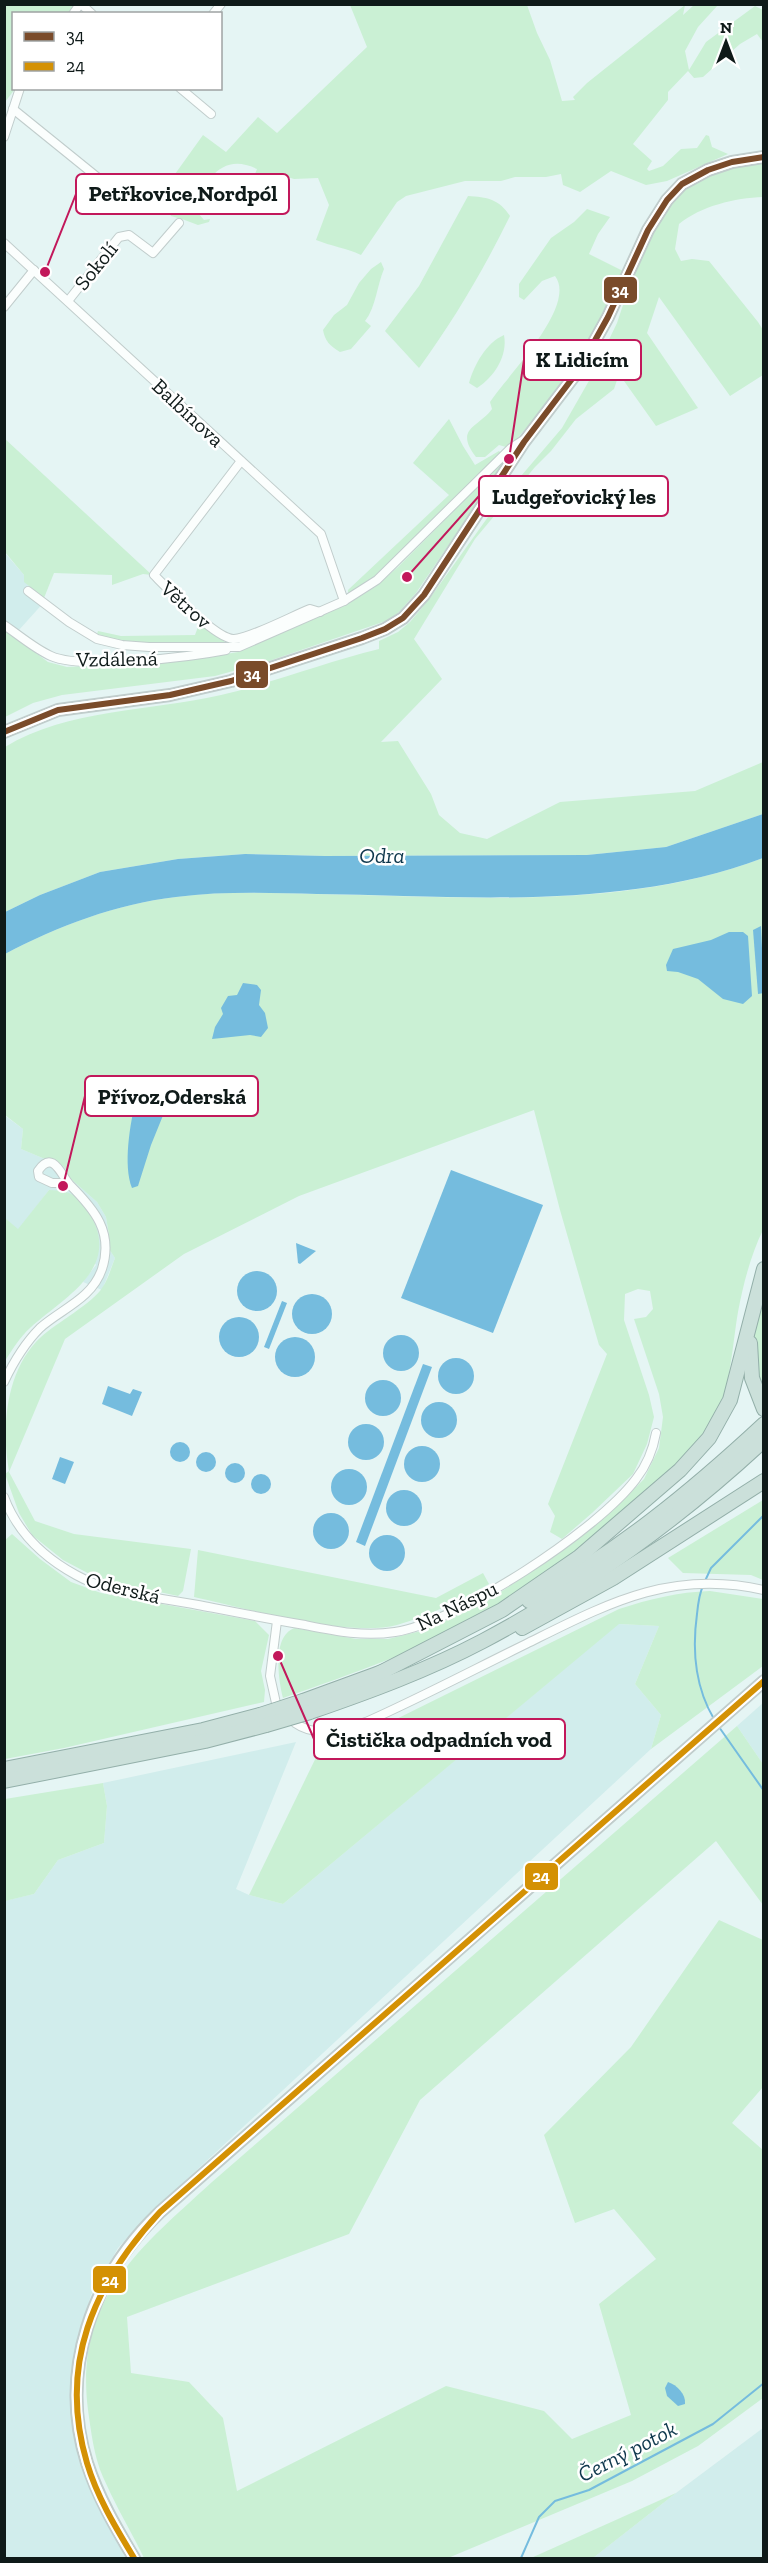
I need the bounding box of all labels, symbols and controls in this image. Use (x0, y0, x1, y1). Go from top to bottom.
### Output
legend (12, 12, 222, 90)
north arrow (696, 12, 756, 72)
text: N (720, 18, 732, 37)
text: 34 (66, 25, 85, 47)
text: 24 (66, 55, 85, 77)
callout: Petřkovice,Nordpól (76, 174, 289, 214)
text: Petřkovice,Nordpól (88, 180, 278, 207)
street label: Sokolí (69, 236, 123, 295)
line badge: 34 (603, 276, 638, 304)
text: 34 (611, 281, 629, 300)
callout: K Lidicím (524, 340, 641, 380)
text: K Lidicím (535, 346, 629, 373)
street label: Balbínova (147, 373, 229, 452)
callout: Ludgeřovický les (479, 476, 668, 516)
text: Ludgeřovický les (492, 483, 656, 510)
street label: Větrov (155, 575, 217, 634)
street label: Vzdálená (75, 645, 158, 672)
line badge: 34 (235, 660, 269, 689)
text: 34 (243, 665, 261, 684)
water label: Odra (359, 842, 405, 869)
callout: Přívoz,Oderská (85, 1076, 258, 1116)
text: Přívoz,Oderská (98, 1083, 246, 1110)
street label: Oderská (83, 1566, 163, 1609)
street label: Na Náspu (412, 1575, 502, 1636)
callout: Čistička odpadních vod (314, 1719, 565, 1759)
text: Čistička odpadních vod (326, 1726, 552, 1753)
line badge: 24 (524, 1862, 559, 1891)
text: 24 (532, 1867, 550, 1886)
line badge: 24 (92, 2265, 127, 2294)
text: 24 (101, 2271, 119, 2290)
water label: Černý potok (573, 2415, 681, 2488)

